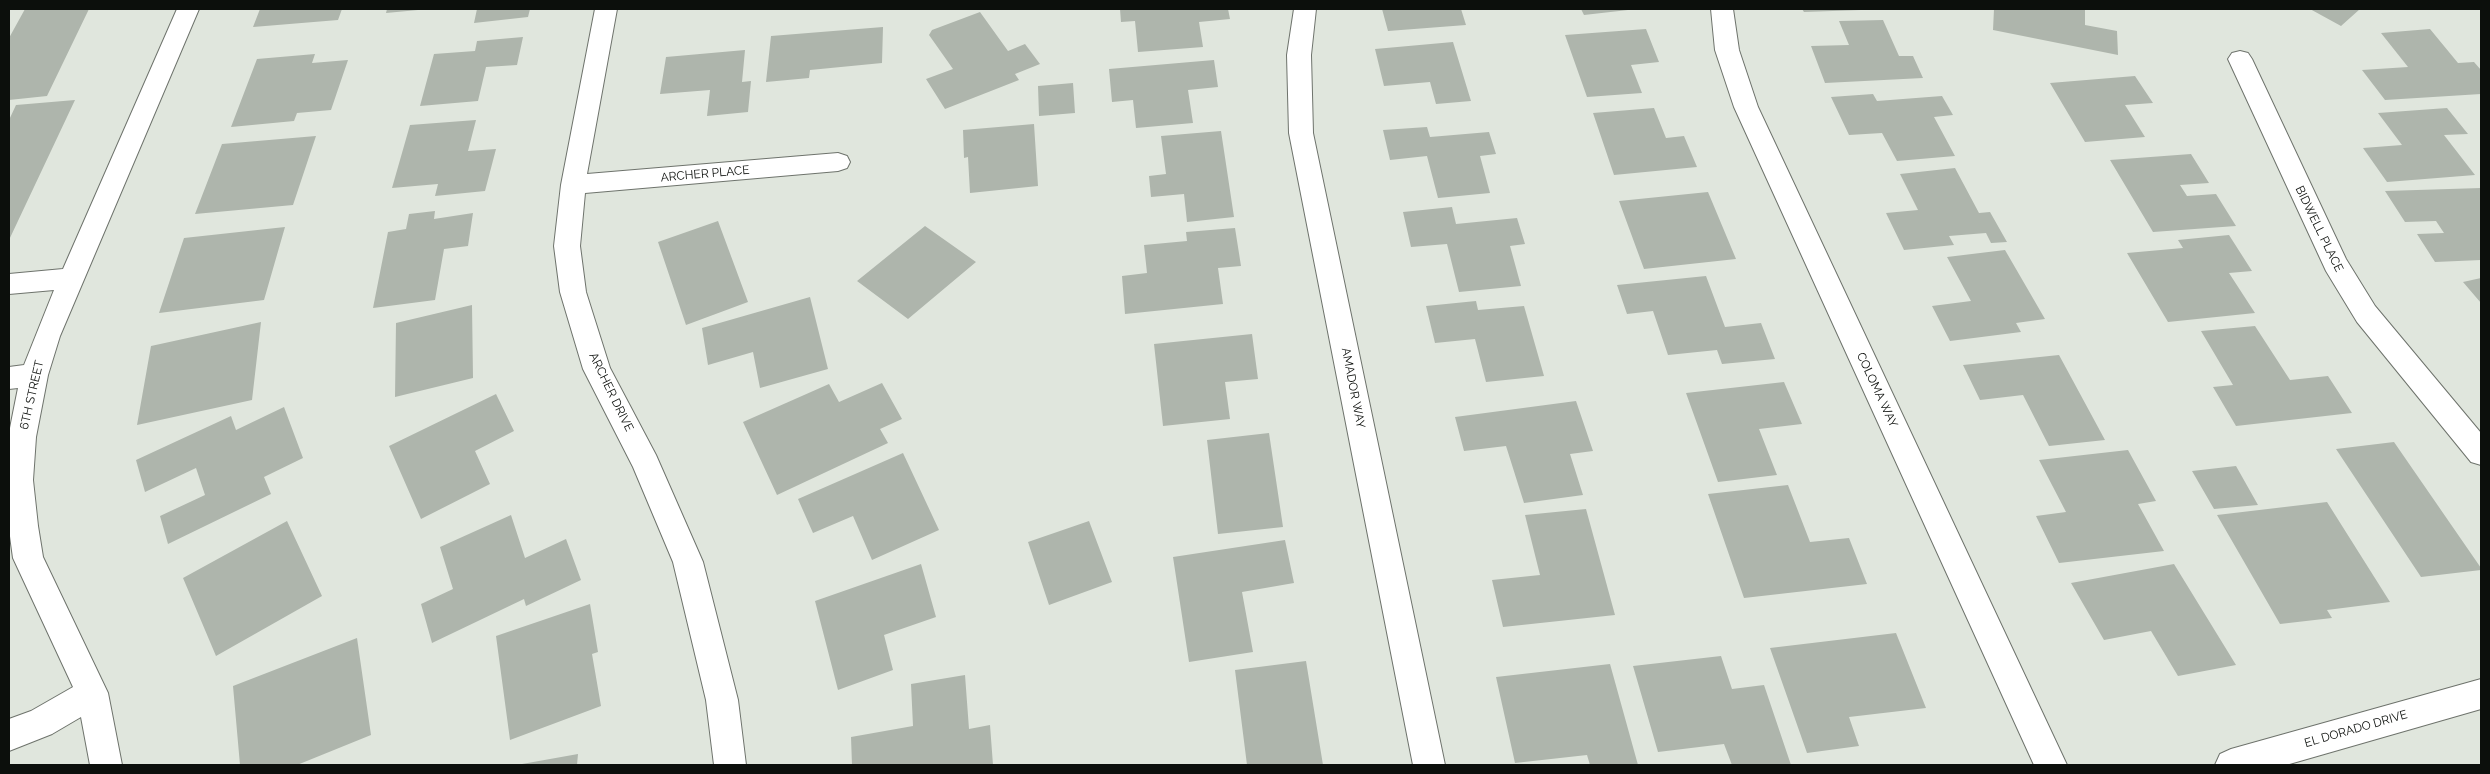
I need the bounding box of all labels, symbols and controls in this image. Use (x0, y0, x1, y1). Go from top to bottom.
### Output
street label: ARCHER PLACE (660, 163, 750, 185)
street label: BIDWELL PLACE (2292, 184, 2346, 274)
street label: AMADOR WAY (1338, 346, 1368, 430)
street label: ARCHER DRIVE (586, 350, 636, 434)
street label: COLOMA WAY (1853, 350, 1901, 430)
street label: 6TH STREET (17, 359, 47, 431)
street label: EL DORADO DRIVE (2303, 707, 2409, 751)

